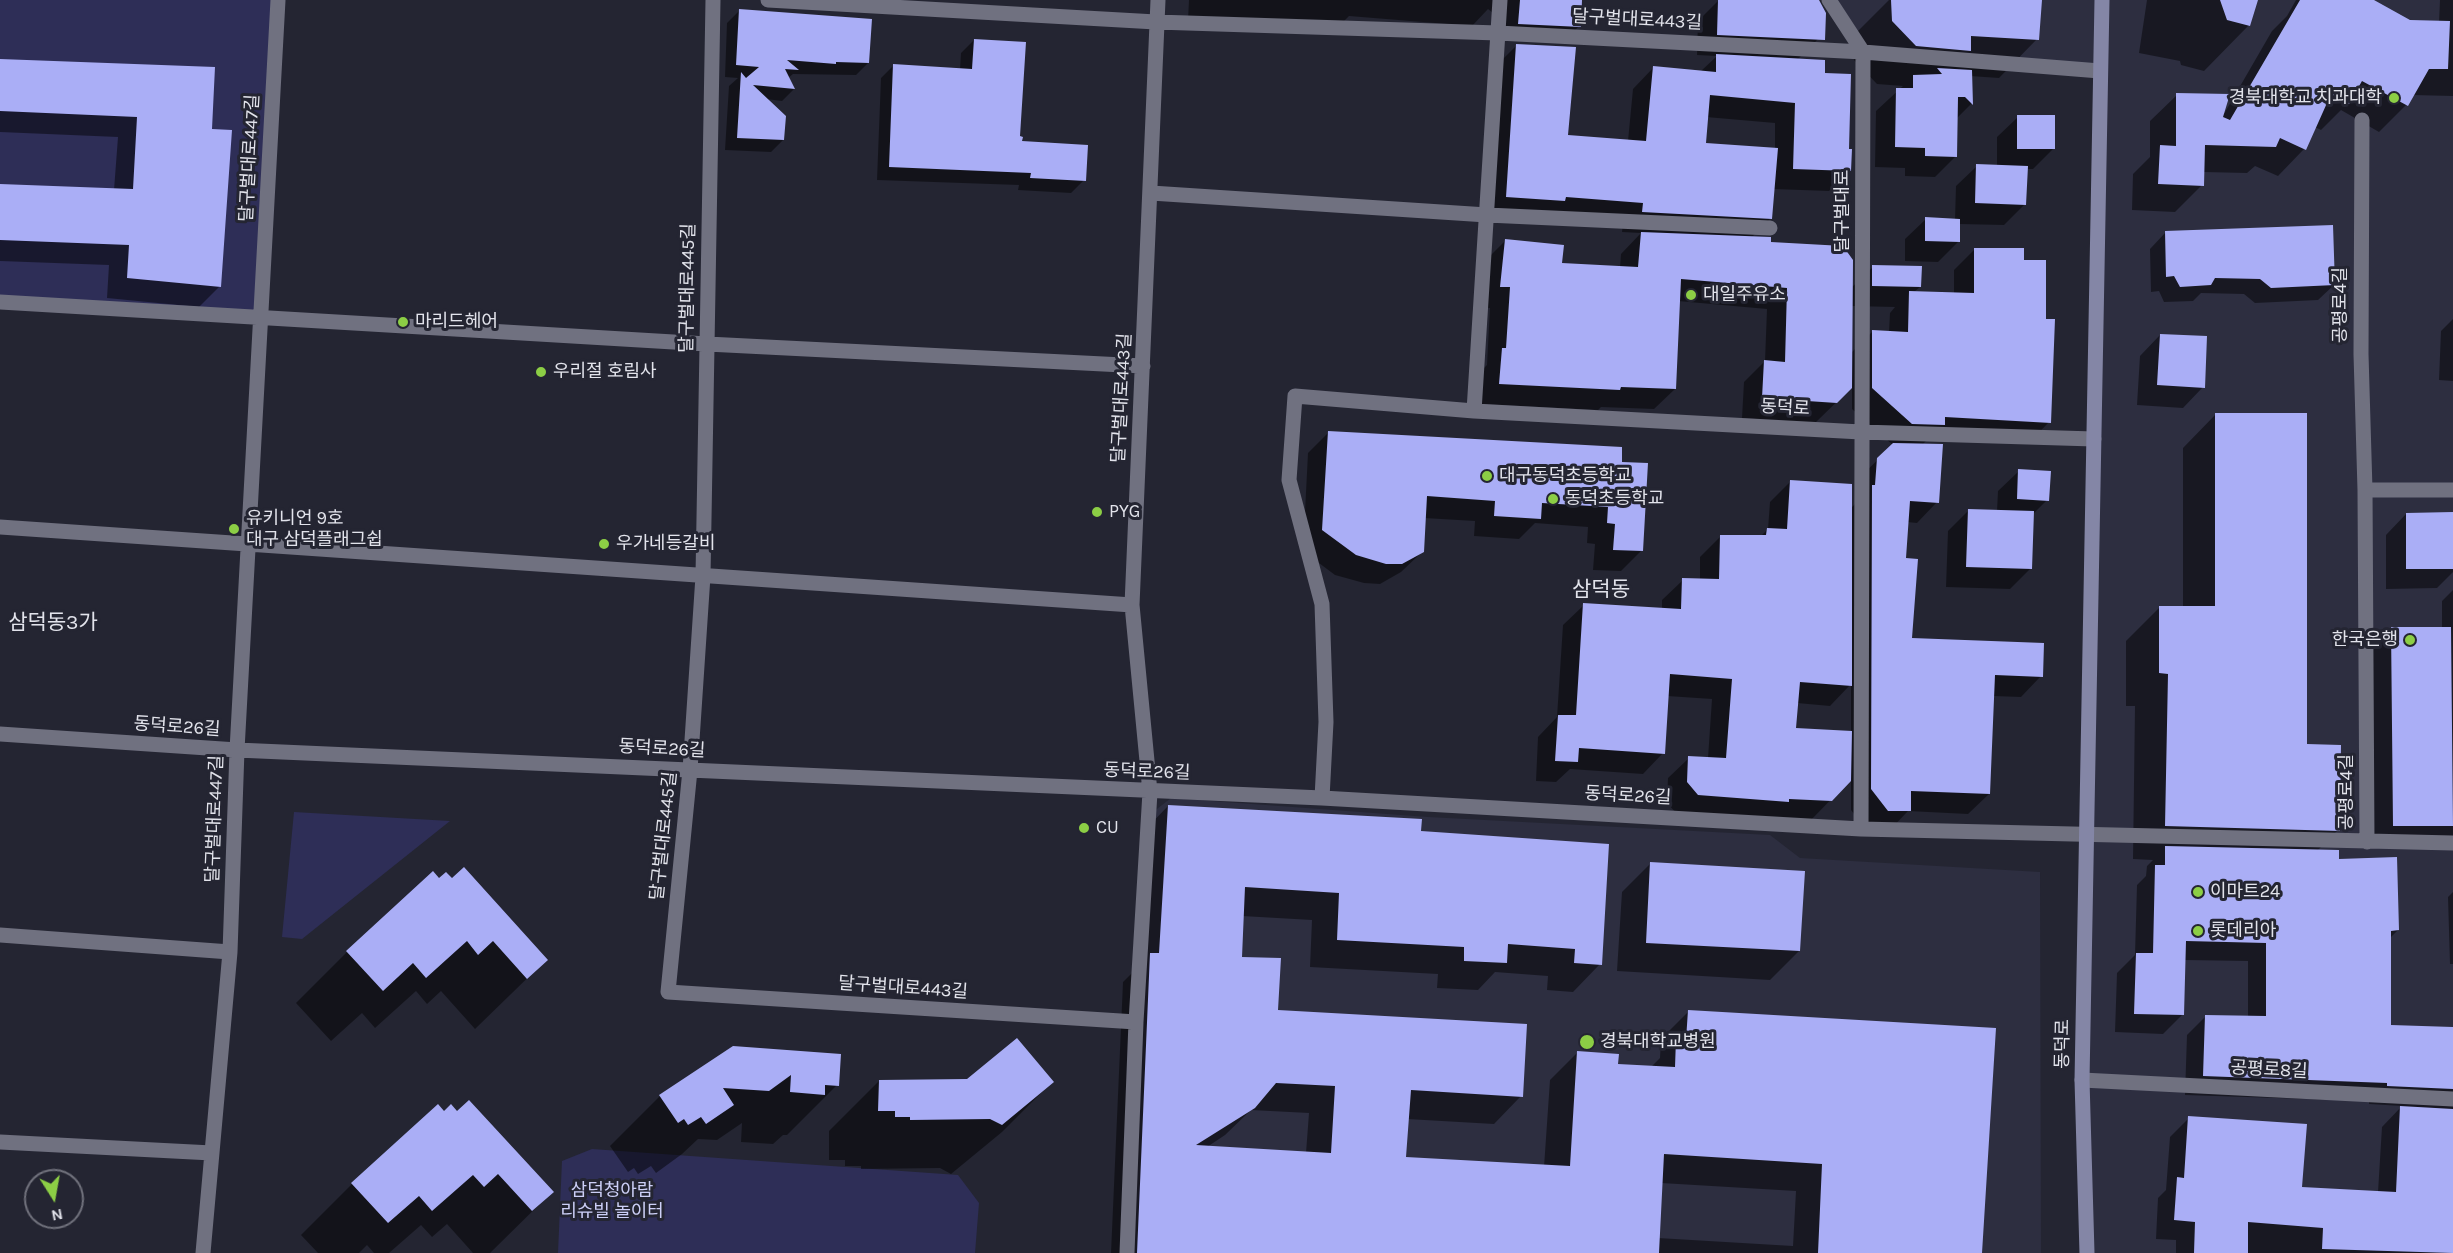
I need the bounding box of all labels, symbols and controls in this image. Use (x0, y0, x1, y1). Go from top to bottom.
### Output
street label: 달구벌대로443길 (1571, 6, 1703, 34)
place label: 경북대학교 치과대학 (2229, 87, 2382, 109)
marker: 경북대학교 치과대학 (2387, 91, 2401, 105)
street label: 달구벌대로447길 (236, 94, 264, 222)
street label: 달구벌대로 (1832, 170, 1854, 252)
street label: 달구벌대로445길 (676, 223, 700, 353)
street label: 공평로4길 (2330, 267, 2352, 343)
place label: 대일주유소 (1703, 284, 1786, 306)
marker: 대일주유소 (1684, 288, 1698, 302)
place label: 마리드헤어 (415, 311, 498, 333)
marker: 마리드헤어 (396, 315, 410, 329)
street label: 달구벌대로443길 (1108, 332, 1136, 464)
place label: 우리절 호림사 (553, 361, 657, 383)
marker: 우리절 호림사 (534, 365, 548, 379)
street label: 동덕로 (1760, 396, 1810, 420)
place label: 대구동덕초등학교 (1499, 465, 1631, 487)
marker: 대구동덕초등학교 (1480, 469, 1494, 483)
place label: 동덕초등학교 (1565, 488, 1664, 510)
marker: 동덕초등학교 (1546, 492, 1560, 506)
place label: PYG (1109, 501, 1140, 523)
marker: PYG (1090, 505, 1104, 519)
place label: 유키니언 9호 대구 삼덕플래그쉽 (246, 508, 383, 550)
marker: 유키니언 9호 대구 삼덕플래그쉽 (227, 522, 241, 536)
place label: 우가네등갈비 (616, 533, 715, 555)
marker: 우가네등갈비 (597, 537, 611, 551)
district label: 삼덕동 (1572, 577, 1630, 603)
district label: 삼덕동3가 (8, 610, 98, 636)
place label: 한국은행 (2332, 629, 2398, 651)
marker: 한국은행 (2403, 633, 2417, 647)
street label: 동덕로26길 (133, 713, 221, 741)
street label: 동덕로26길 (618, 736, 706, 762)
street label: 공평로4길 (2336, 754, 2358, 830)
street label: 달구벌대로447길 (202, 755, 228, 883)
street label: 동덕로26길 (1103, 760, 1191, 784)
street label: 달구벌대로445길 (646, 770, 682, 902)
street label: 동덕로26길 (1584, 783, 1672, 809)
place label: CU (1096, 817, 1119, 839)
marker: CU (1077, 821, 1091, 835)
place label: 이마트24 (2210, 881, 2280, 903)
marker: 이마트24 (2191, 885, 2205, 899)
place label: 롯데리아 (2210, 920, 2276, 942)
marker: 롯데리아 (2191, 924, 2205, 938)
street label: 달구벌대로443길 (837, 973, 969, 1003)
street label: 동덕로 (2052, 1019, 2074, 1069)
place label: 경북대학교병원 (1600, 1031, 1716, 1053)
marker: 경북대학교병원 (1578, 1033, 1596, 1051)
street label: 공평로8길 (2230, 1057, 2308, 1083)
north arrow (24, 1169, 84, 1229)
park label: 삼덕청아람 리슈빌 놀이터 (560, 1180, 664, 1222)
text: N (50, 1205, 65, 1226)

